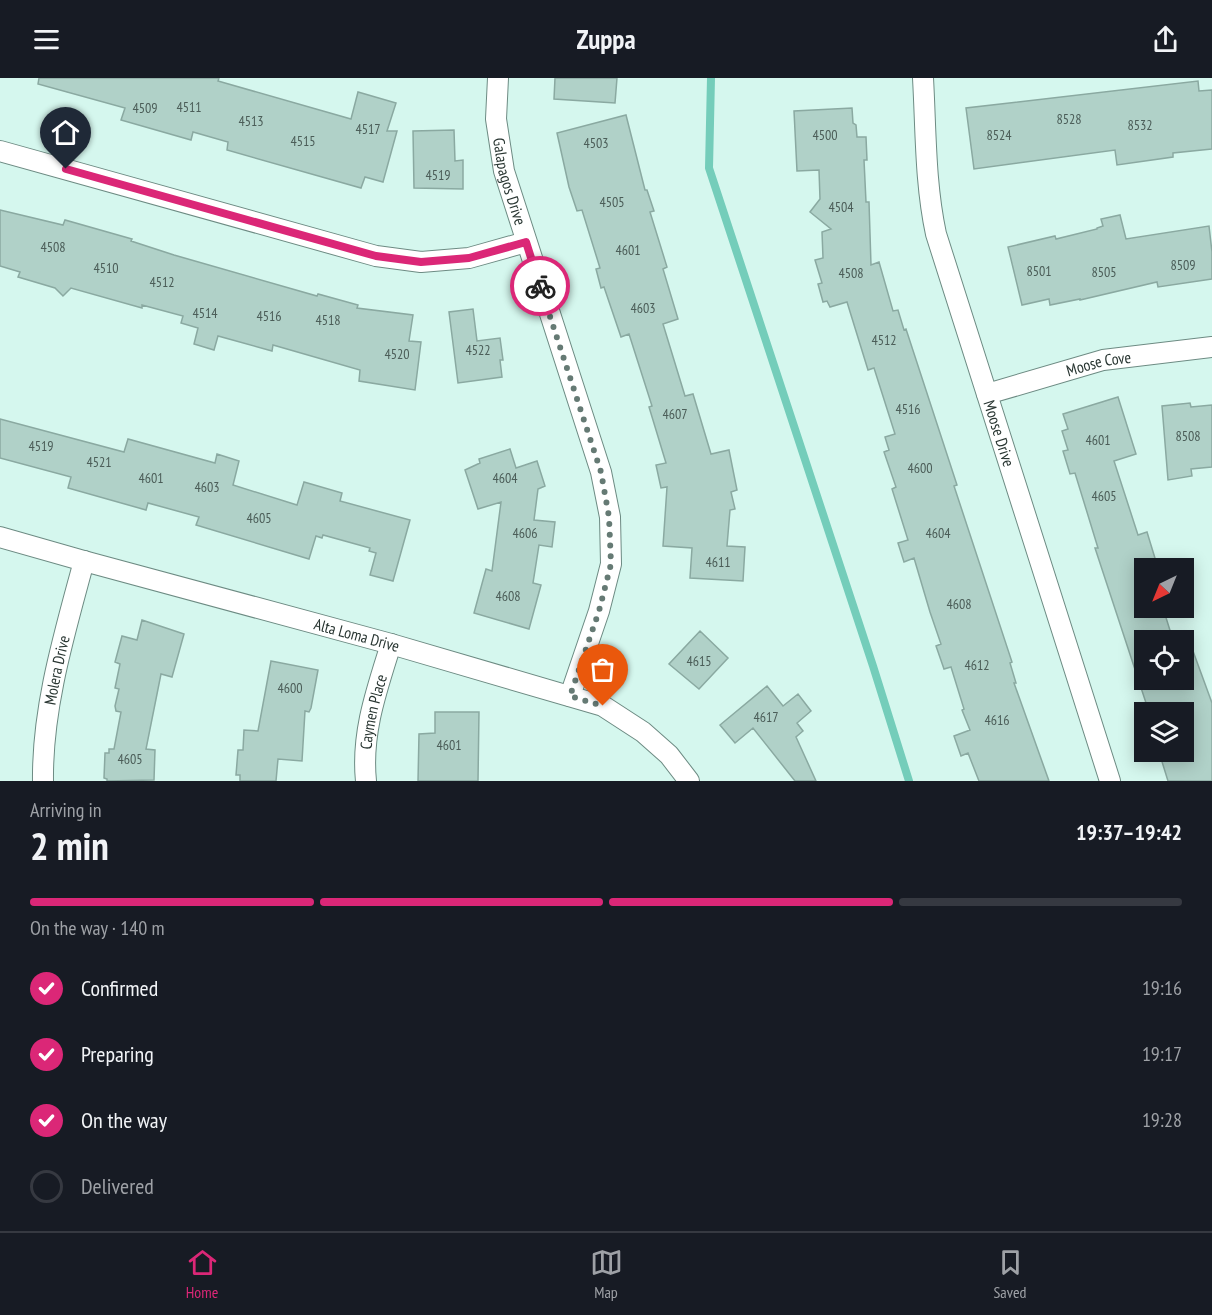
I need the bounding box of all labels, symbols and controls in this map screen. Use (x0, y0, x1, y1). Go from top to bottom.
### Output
text: Zuppa (576, 22, 636, 56)
icon: menu (30, 23, 63, 56)
icon: share (1149, 23, 1182, 56)
house number: 4511 (176, 98, 202, 116)
house number: 4509 (132, 99, 158, 117)
pin (40, 107, 91, 169)
house number: 8528 (1056, 110, 1082, 128)
house number: 4513 (238, 112, 264, 130)
icon: home (49, 116, 82, 149)
house number: 8532 (1127, 116, 1153, 134)
house number: 4517 (355, 120, 381, 138)
house number: 4500 (812, 126, 838, 144)
house number: 8524 (986, 126, 1012, 144)
house number: 4515 (290, 132, 316, 150)
house number: 4503 (583, 134, 609, 152)
street label: Galapagos Drive (489, 136, 531, 227)
house number: 4519 (425, 166, 451, 184)
house number: 4505 (599, 193, 625, 211)
house number: 4504 (828, 198, 854, 216)
house number: 4508 (40, 238, 66, 256)
house number: 4601 (615, 241, 641, 259)
courier (510, 256, 570, 316)
house number: 8509 (1170, 256, 1196, 274)
house number: 4510 (93, 259, 119, 277)
house number: 8501 (1026, 262, 1052, 280)
house number: 8505 (1091, 263, 1117, 281)
house number: 4508 (838, 264, 864, 282)
icon: bike (524, 270, 557, 303)
house number: 4512 (149, 273, 175, 291)
house number: 4603 (630, 299, 656, 317)
house number: 4514 (192, 304, 218, 322)
house number: 4516 (256, 307, 282, 325)
house number: 4518 (315, 311, 341, 329)
house number: 4512 (871, 331, 897, 349)
house number: 4522 (465, 341, 491, 359)
house number: 4520 (384, 345, 410, 363)
street label: Moose Cove (1064, 347, 1132, 380)
street label: Moose Drive (980, 398, 1019, 469)
house number: 4516 (895, 400, 921, 418)
house number: 4607 (662, 405, 688, 423)
house number: 8508 (1175, 427, 1201, 445)
house number: 4601 (1085, 431, 1111, 449)
house number: 4519 (28, 437, 54, 455)
house number: 4521 (86, 453, 112, 471)
house number: 4600 (907, 459, 933, 477)
house number: 4601 (138, 469, 164, 487)
house number: 4604 (492, 469, 518, 487)
house number: 4603 (194, 478, 220, 496)
house number: 4605 (1091, 487, 1117, 505)
house number: 4605 (246, 509, 272, 527)
house number: 4606 (512, 524, 538, 542)
house number: 4604 (925, 524, 951, 542)
house number: 4611 (705, 553, 731, 571)
north arrow (1134, 558, 1194, 618)
map controls (1134, 558, 1194, 762)
house number: 4608 (495, 587, 521, 605)
house number: 4608 (946, 595, 972, 613)
street label: Alta Loma Drive (312, 614, 402, 656)
button: locate (1134, 630, 1194, 690)
street label: Molera Drive (39, 633, 74, 706)
pin (577, 644, 628, 706)
house number: 4615 (686, 652, 712, 670)
icon: bag (586, 653, 619, 686)
house number: 4612 (964, 656, 990, 674)
street label: Caymen Place (356, 672, 391, 750)
house number: 4600 (277, 679, 303, 697)
button: layers (1134, 702, 1194, 762)
house number: 4617 (753, 708, 779, 726)
house number: 4616 (984, 711, 1010, 729)
house number: 4601 (436, 736, 462, 754)
house number: 4605 (117, 750, 143, 768)
text: Arriving in (30, 797, 102, 823)
text: 19:37–19:42 (1076, 818, 1182, 846)
text: 2 min (30, 820, 109, 871)
text: On the way · 140 m (30, 915, 165, 941)
icon: check (30, 972, 63, 1005)
text: Confirmed (81, 974, 158, 1002)
text: 19:16 (1142, 975, 1182, 1001)
icon: check (30, 1038, 63, 1071)
text: Preparing (81, 1040, 154, 1068)
text: 19:17 (1142, 1041, 1182, 1067)
icon: check (30, 1104, 63, 1137)
text: On the way (81, 1106, 167, 1134)
text: 19:28 (1142, 1107, 1182, 1133)
text: Delivered (81, 1172, 154, 1200)
tab: Home (186, 1246, 219, 1302)
tab: Map (590, 1246, 623, 1302)
tab: Saved (994, 1246, 1027, 1302)

